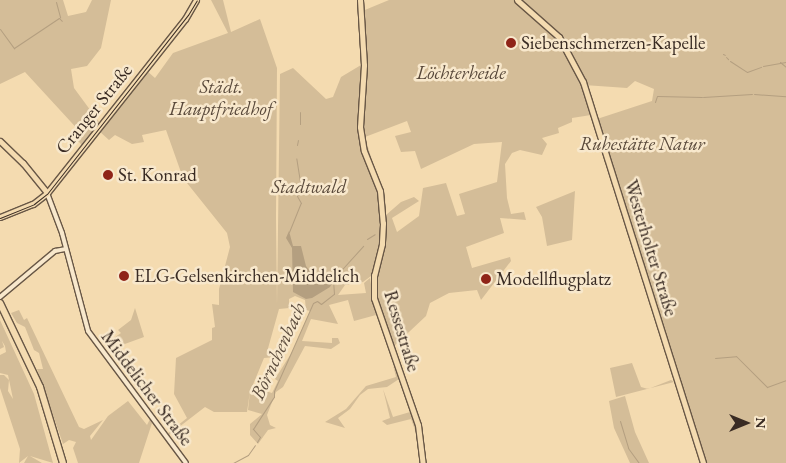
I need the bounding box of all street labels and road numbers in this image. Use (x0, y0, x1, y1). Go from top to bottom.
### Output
street label: Cranger Straße (51, 59, 137, 159)
street label: Westerholter Straße (619, 177, 683, 319)
street label: Ressestraße (379, 288, 425, 374)
street label: Middelicher Straße (96, 326, 198, 450)

